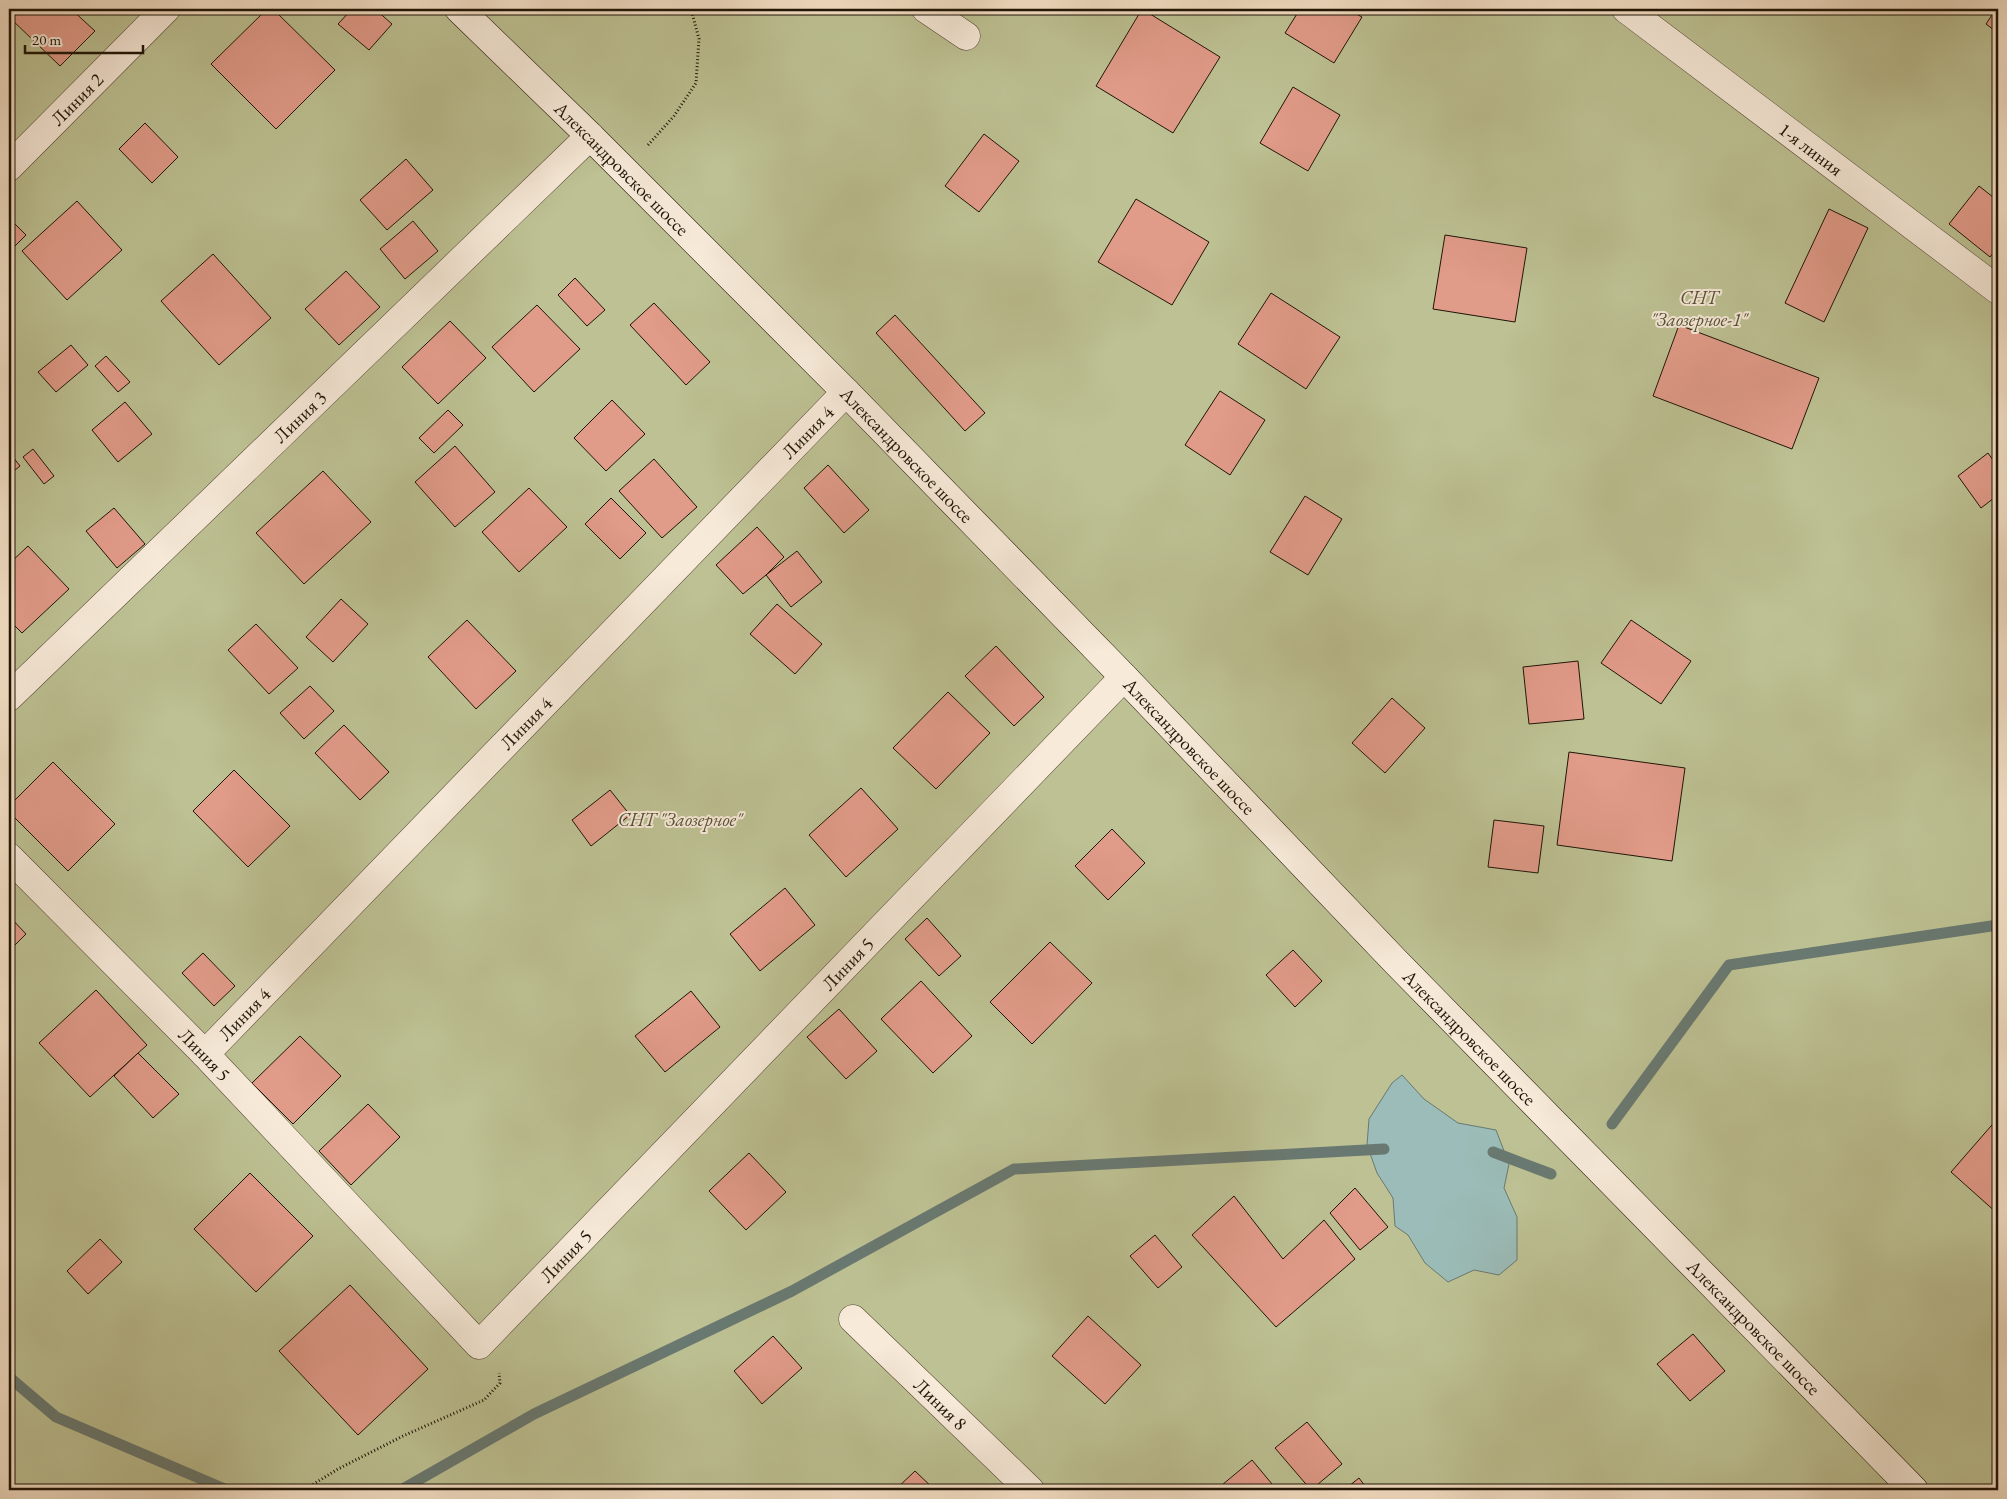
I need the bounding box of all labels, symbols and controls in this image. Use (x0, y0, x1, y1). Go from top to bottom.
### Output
scale bar (25, 22, 142, 54)
text: 20 m (32, 30, 61, 49)
street label: Линия 2 (45, 67, 108, 131)
street label: Александровское шоссе (548, 95, 695, 241)
street label: 1-я линия (1774, 116, 1849, 182)
park label: СНТ "Заозерное-1" (1650, 285, 1749, 332)
street label: Александровское шоссе (834, 380, 979, 528)
street label: Линия 3 (268, 385, 332, 448)
street label: Линия 4 (776, 399, 840, 464)
street label: Александровское шоссе (1118, 671, 1261, 820)
street label: Линия 4 (494, 690, 558, 755)
park label: СНТ "Заозерное" (618, 807, 744, 832)
street label: Линия 5 (816, 931, 879, 995)
street label: Александровское шоссе (1397, 963, 1542, 1111)
street label: Линия 4 (212, 981, 276, 1046)
street label: Линия 5 (173, 1022, 236, 1086)
street label: Линия 5 (534, 1223, 597, 1288)
street label: Александровское шоссе (1681, 1253, 1826, 1400)
street label: Линия 8 (909, 1372, 973, 1435)

